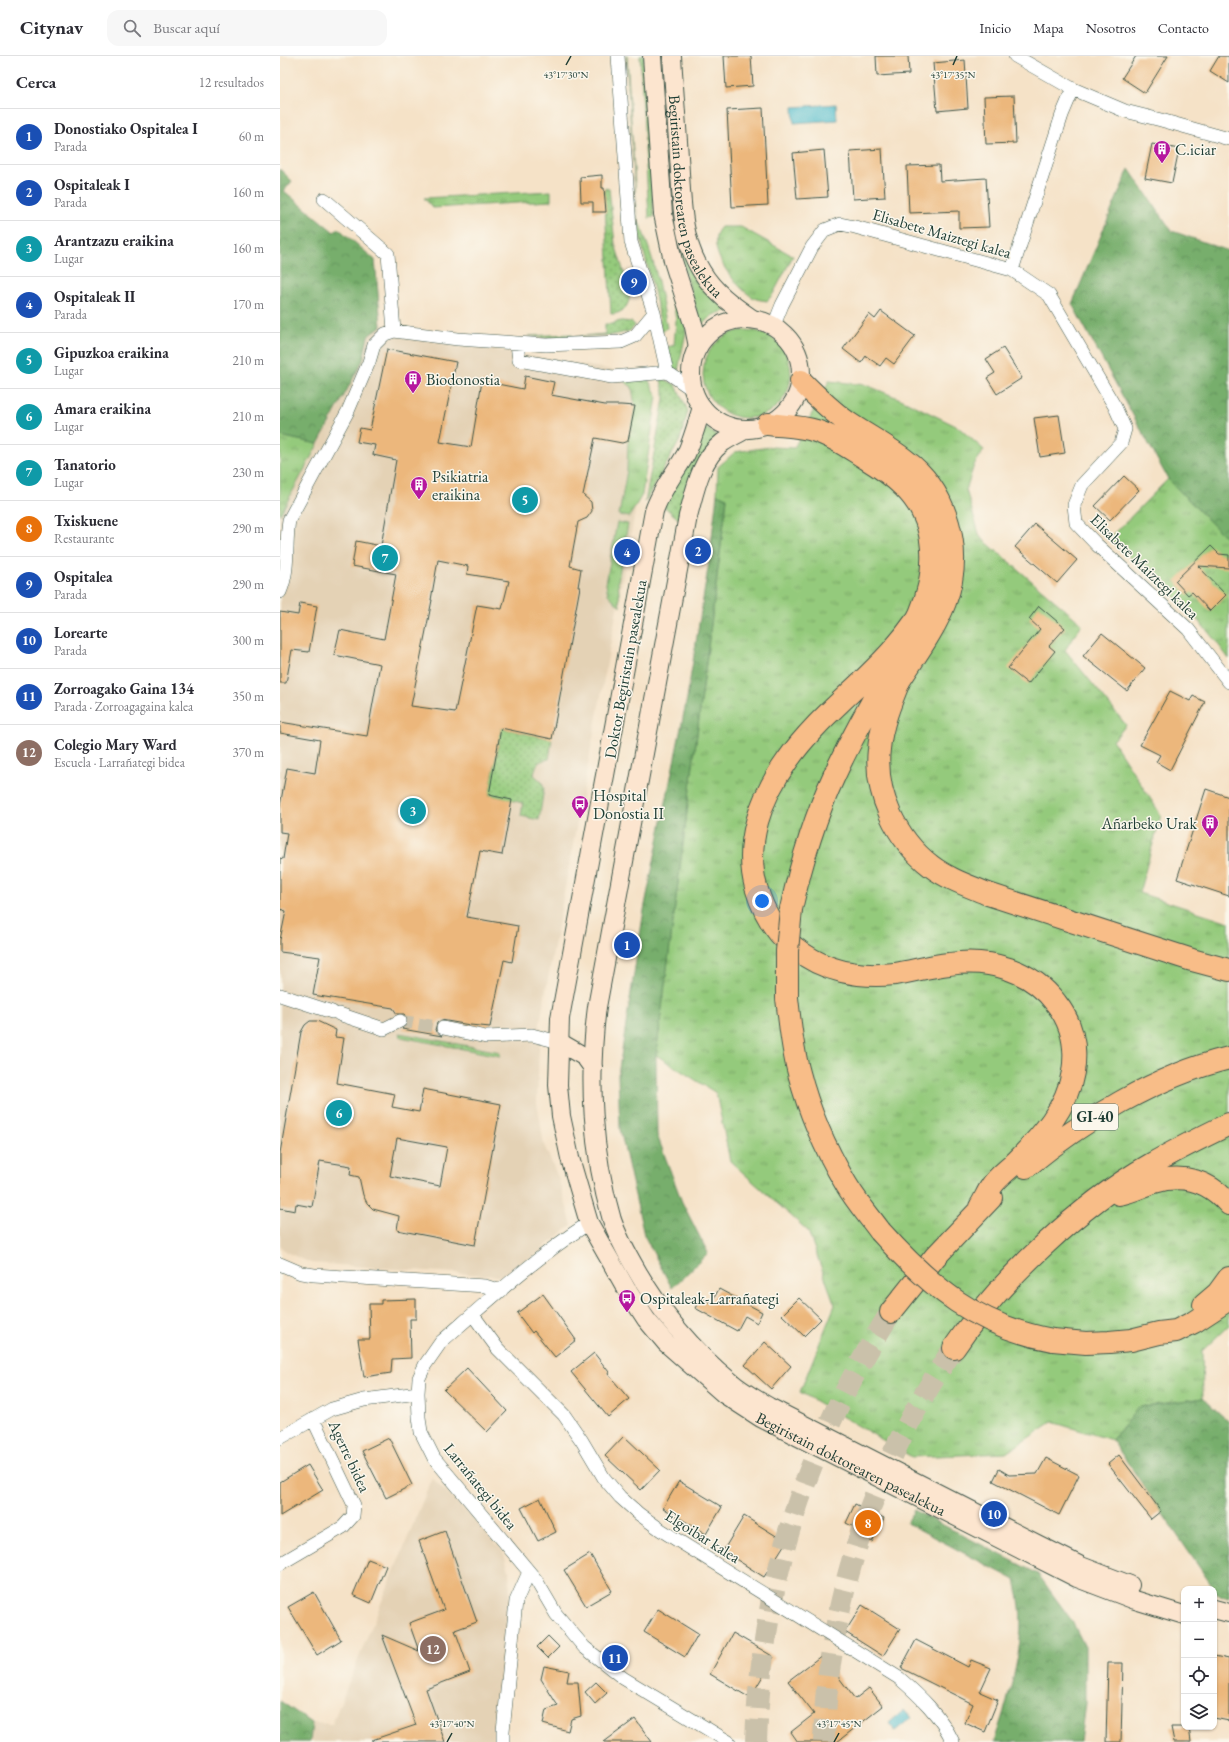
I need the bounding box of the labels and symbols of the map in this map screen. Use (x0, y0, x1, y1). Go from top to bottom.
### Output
text: 43°17'30"N (544, 68, 589, 81)
text: 43°17'35"N (931, 68, 976, 81)
street label: Begiristain doktorearen pasealekua (664, 94, 728, 303)
building icon: C.iciar (1152, 139, 1172, 164)
place label: C.iciar (1175, 139, 1217, 160)
street label: Elisabete Maiztegi kalea (870, 204, 1014, 264)
pin: 9 (621, 267, 647, 297)
building icon: Biodonostia (403, 369, 423, 394)
place label: Biodonostia (426, 369, 501, 390)
place label: Psikiatria eraikina (432, 466, 489, 505)
building icon: Psikiatria eraikina (409, 475, 429, 500)
pin: 5 (512, 485, 538, 515)
street label: Elisabete Maiztegi kalea (1086, 509, 1204, 624)
pin: 2 (685, 536, 711, 566)
pin: 4 (614, 537, 640, 567)
pin: 7 (372, 543, 398, 573)
street label: Doktor Begiristain pasealekua (599, 577, 652, 760)
place label: Hospital Donostia II (593, 785, 664, 824)
bus stop icon: Hospital Donostia II (570, 794, 590, 819)
pin: 3 (400, 796, 426, 826)
place label: Añarbeko Urak (1101, 813, 1197, 834)
building icon: Añarbeko Urak (1200, 813, 1220, 838)
your location (752, 891, 772, 911)
pin: 1 (614, 930, 640, 960)
pin: 6 (326, 1098, 352, 1128)
road number: GI-40 (1072, 1104, 1118, 1130)
bus stop icon: Ospitaleak-Larrañategi (617, 1288, 637, 1313)
place label: Ospitaleak-Larrañategi (640, 1288, 779, 1309)
street label: Begiristain doktorearen pasealekua (752, 1407, 950, 1521)
street label: Agerre bidea (323, 1416, 376, 1496)
street label: Larrañategi bidea (439, 1439, 522, 1535)
pin: 10 (981, 1499, 1007, 1529)
street label: Elgoibar kalea (661, 1505, 745, 1568)
pin: 8 (855, 1508, 881, 1538)
pin: 12 (420, 1634, 446, 1664)
pin: 11 (602, 1643, 628, 1673)
text: 43°17'40"N (430, 1717, 475, 1730)
text: 43°17'45"N (817, 1717, 862, 1730)

